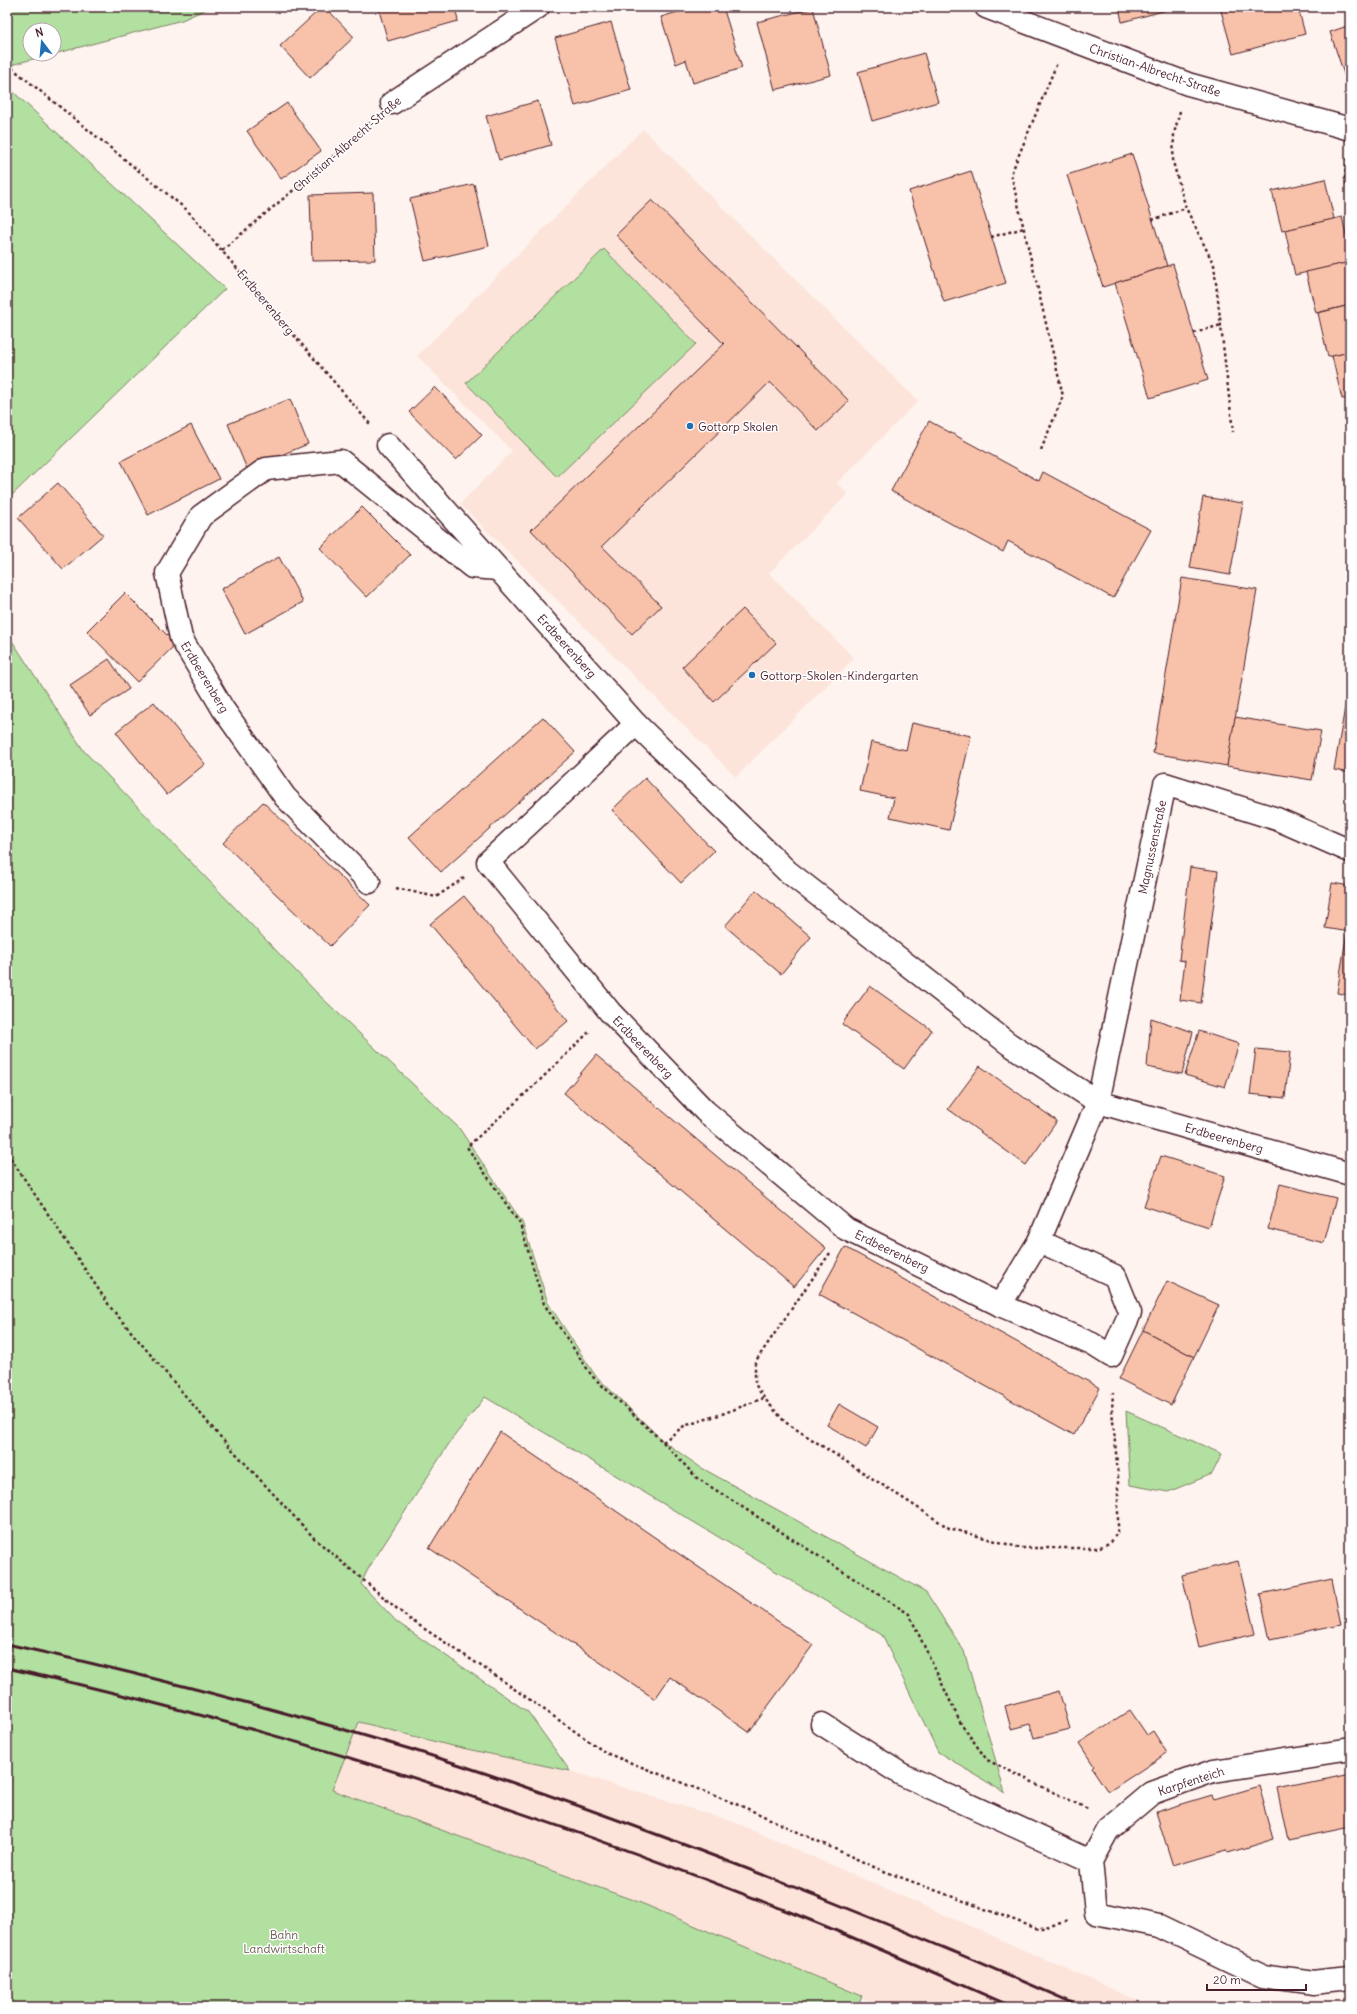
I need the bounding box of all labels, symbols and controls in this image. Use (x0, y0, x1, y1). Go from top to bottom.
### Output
north arrow (22, 22, 62, 62)
text: N (34, 25, 45, 40)
street label: Christian-Albrecht-Straße (1087, 40, 1223, 100)
street label: Christian-Albrecht-Straße (290, 93, 404, 195)
street label: Erdbeerenberg (234, 266, 298, 338)
place label: Gottorp Skolen (698, 419, 778, 434)
marker: Gottorp Skolen (685, 421, 695, 431)
street label: Erdbeerenberg (534, 611, 600, 681)
street label: Erdbeerenberg (178, 638, 232, 716)
place label: Gottorp-Skolen-Kindergarten (760, 668, 918, 683)
marker: Gottorp-Skolen-Kindergarten (747, 670, 757, 680)
street label: Magnussenstraße (1135, 799, 1169, 895)
street label: Erdbeerenberg (610, 1013, 676, 1081)
street label: Erdbeerenberg (1183, 1120, 1265, 1156)
street label: Erdbeerenberg (852, 1227, 932, 1275)
street label: Karpfenteich (1156, 1763, 1226, 1799)
park label: Bahn Landwirtschaft (243, 1927, 325, 1956)
scale bar (1207, 1966, 1306, 1992)
text: 20 m (1213, 1972, 1241, 1987)

